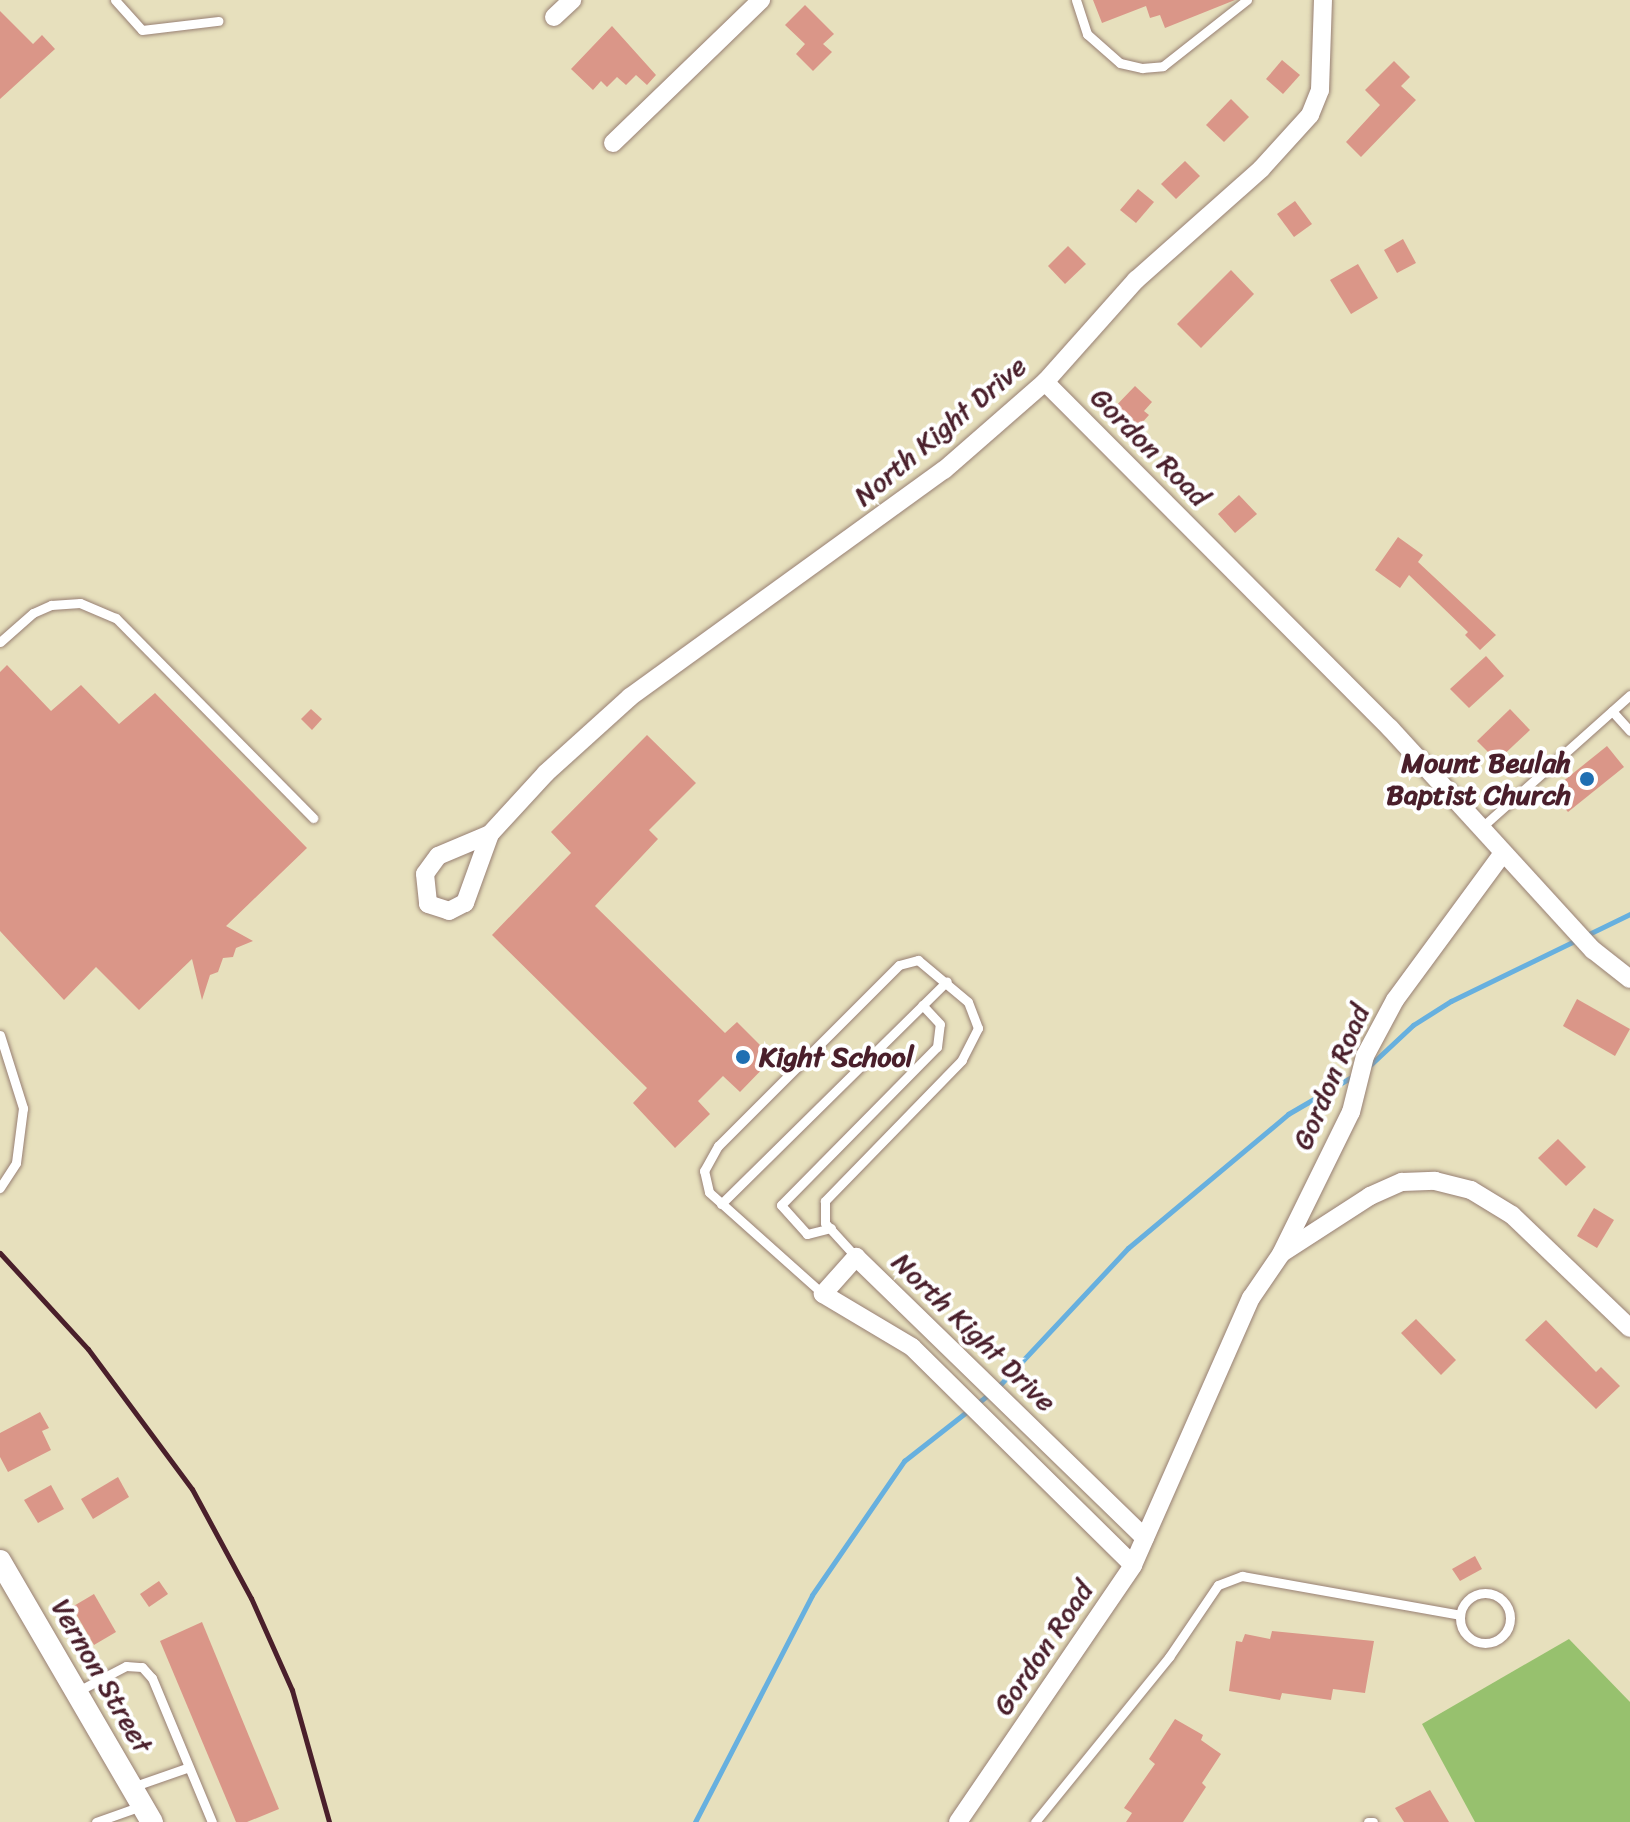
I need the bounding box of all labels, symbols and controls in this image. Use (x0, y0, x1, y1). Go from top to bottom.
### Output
street label: North Kight Drive (847, 349, 1033, 513)
street label: Gordon Road (1083, 380, 1217, 514)
place label: Mount Beulah Baptist Church (1386, 746, 1571, 812)
marker: Mount Beulah Baptist Church (1578, 770, 1596, 788)
street label: Gordon Road (1285, 999, 1377, 1155)
place label: Kight School (759, 1040, 914, 1074)
marker: Kight School (734, 1048, 752, 1066)
street label: North Kight Drive (885, 1245, 1063, 1419)
street label: Gordon Road (986, 1575, 1100, 1721)
street label: Vernon Street (44, 1593, 160, 1759)

